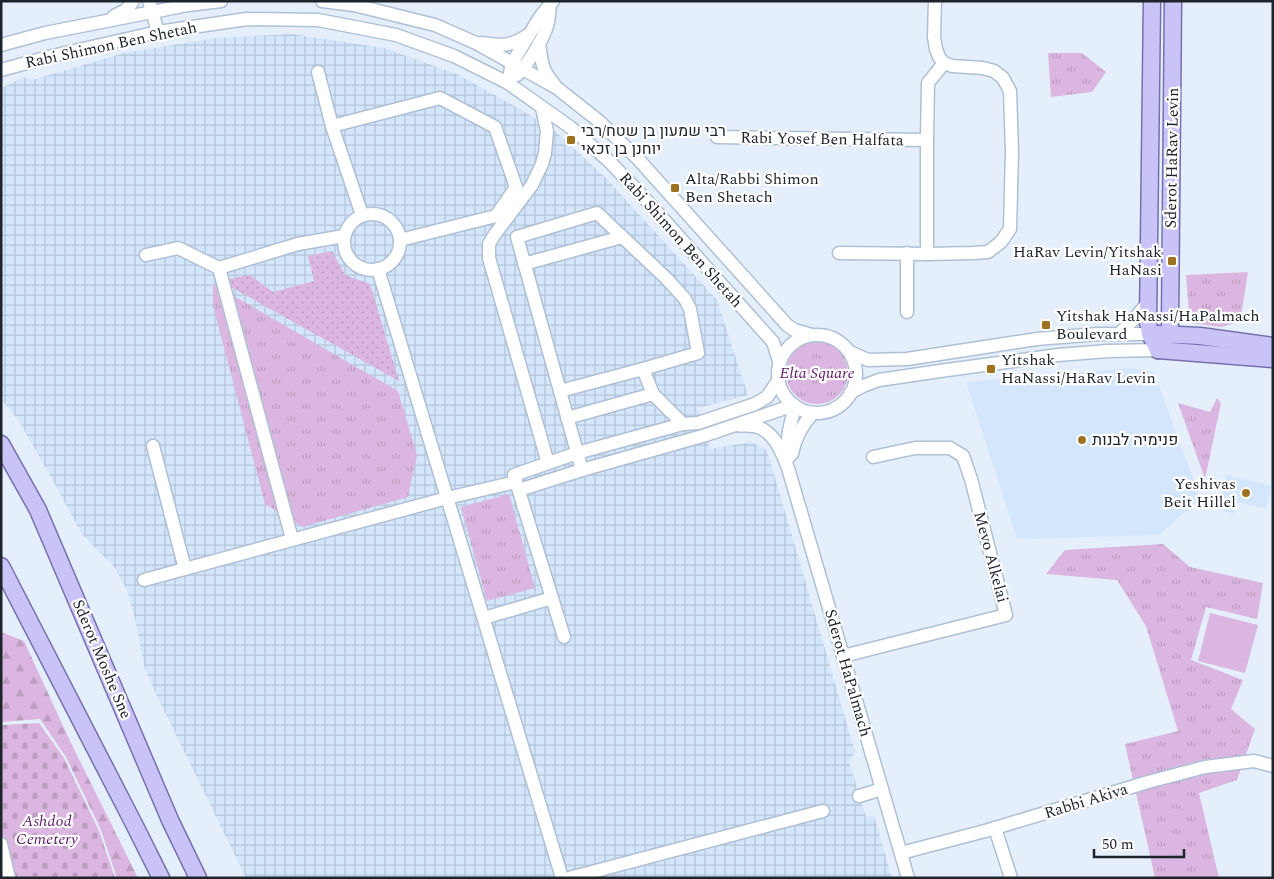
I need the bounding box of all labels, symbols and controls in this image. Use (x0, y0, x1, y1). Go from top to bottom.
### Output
street label: Rabi Shimon Ben Shetah (23, 15, 199, 75)
street label: Sderot HaRav Levin (1159, 87, 1185, 229)
place label: רבי שמעון בן שטח/רבי יוחנן בן זכאי (581, 119, 726, 161)
street label: Rabi Yosef Ben Halfata (740, 126, 904, 152)
marker: רבי שמעון בן שטח/רבי יוחנן בן זכאי (565, 134, 577, 146)
street label: Rabi Shimon Ben Shetah (614, 167, 748, 313)
place label: Alta/Rabbi Shimon Ben Shetach (685, 167, 819, 209)
marker: Alta/Rabbi Shimon Ben Shetach (669, 182, 681, 194)
place label: HaRav Levin/Yitshak HaNasi (1013, 240, 1162, 282)
marker: HaRav Levin/Yitshak HaNasi (1166, 255, 1178, 267)
place label: Yitshak HaNassi/HaPalmach Boulevard (1056, 304, 1260, 346)
marker: Yitshak HaNassi/HaPalmach Boulevard (1040, 319, 1052, 331)
place label: Yitshak HaNassi/HaRav Levin (1001, 348, 1156, 390)
park label: Elta Square (780, 361, 855, 385)
marker: Yitshak HaNassi/HaRav Levin (985, 363, 997, 375)
place label: פנימיה לבנות (1092, 428, 1178, 452)
marker: פנימיה לבנות (1076, 434, 1088, 446)
place label: Yeshivas Beit Hillel (1163, 472, 1236, 514)
marker: Yeshivas Beit Hillel (1240, 487, 1252, 499)
street label: Mevo Alkelai (967, 509, 1015, 605)
street label: Sderot Moshe Sne (66, 596, 138, 722)
street label: Sderot HaPalmach (818, 606, 878, 740)
street label: Rabbi Akiva (1041, 777, 1131, 825)
park label: Ashdod Cemetery (16, 809, 78, 851)
scale bar (1094, 826, 1184, 858)
text: 50 m (1102, 833, 1134, 856)

